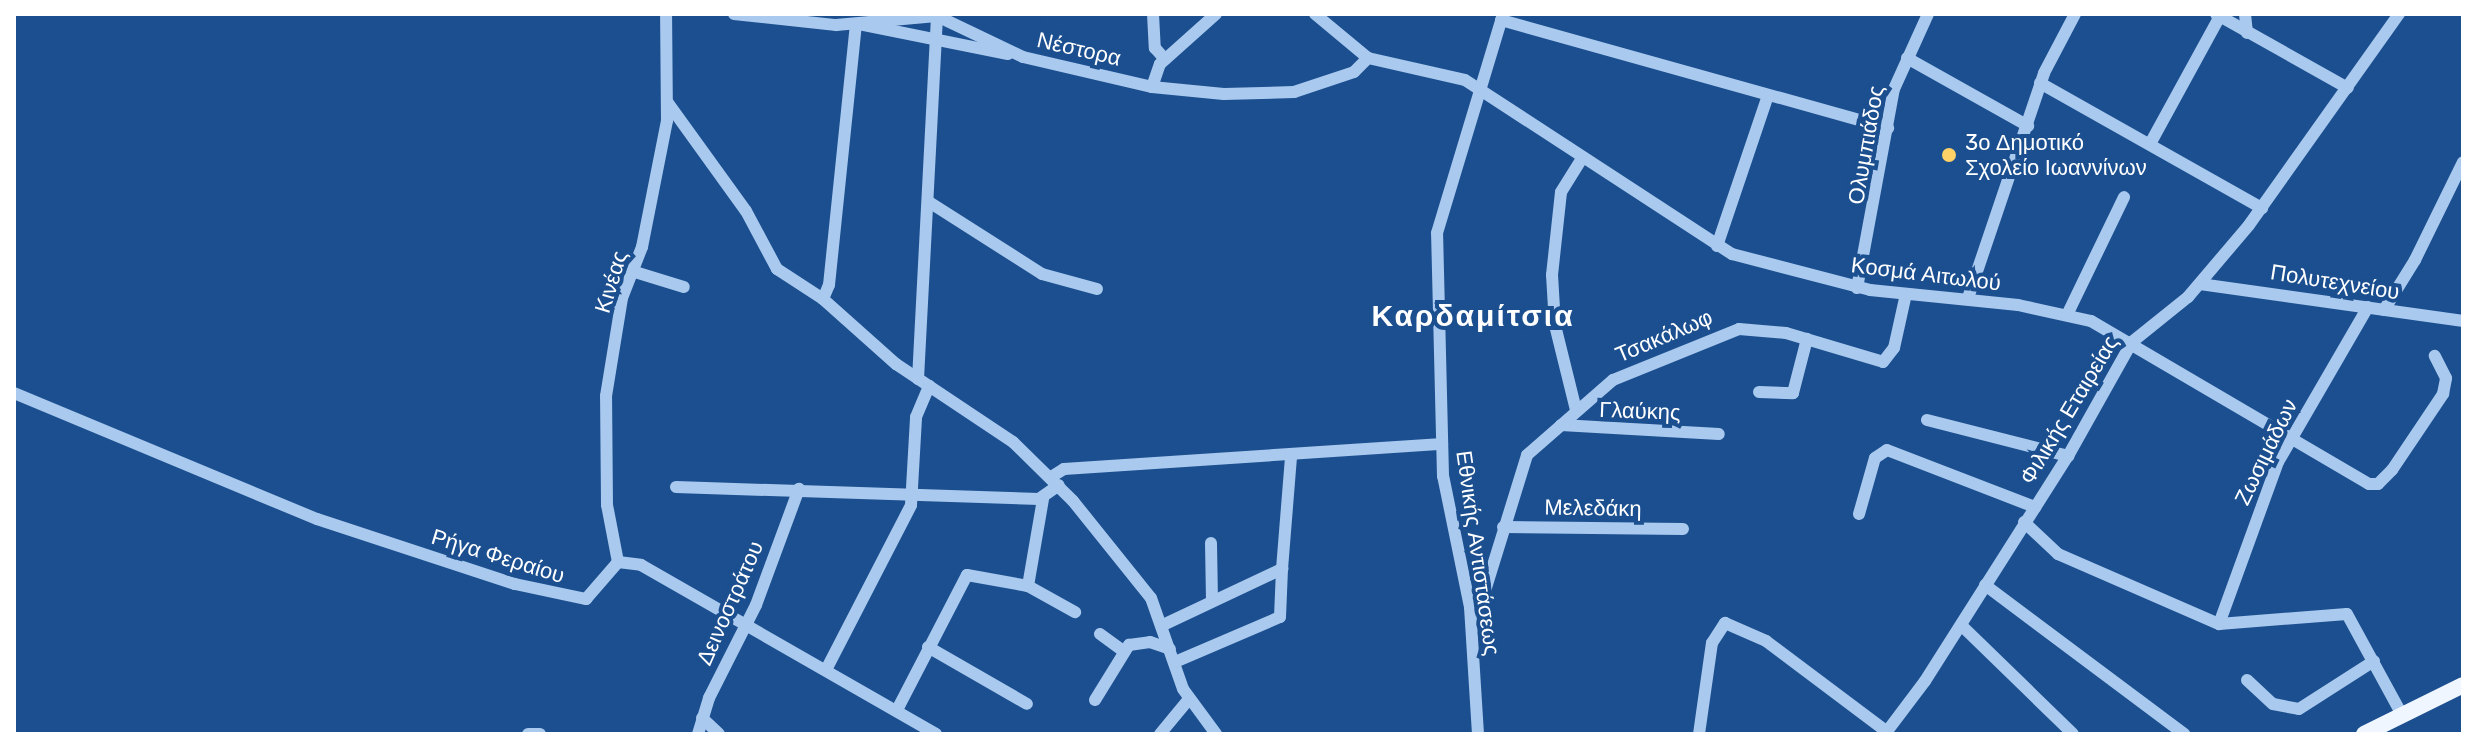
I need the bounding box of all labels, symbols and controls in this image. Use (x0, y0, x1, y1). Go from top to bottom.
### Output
street label: Νέστορα (1035, 27, 1123, 71)
street label: Ολυμπιάδος (1843, 84, 1889, 206)
place label: 3ο Δημοτικό Σχολείο Ιωαννίνων (1965, 129, 2147, 180)
marker: 3ο Δημοτικό Σχολείο Ιωαννίνων (1940, 146, 1958, 164)
street label: Κινέας (589, 248, 633, 316)
street label: Κοσμά Αιτωλού (1850, 252, 2002, 296)
street label: Πολυτεχνείου (2269, 259, 2401, 305)
district label: Καρδαμίτσια (1371, 298, 1575, 334)
street label: Τσακάλωφ (1611, 304, 1717, 368)
street label: Φιλικής Εταιρείας (2014, 331, 2124, 489)
street label: Ζωσιμάδων (2229, 395, 2303, 509)
street label: Γλαύκης (1599, 396, 1681, 426)
street label: Εθνικής Αντιστάσεως (1451, 449, 1505, 657)
street label: Μελεδάκη (1544, 494, 1642, 522)
street label: Ρήγα Φεραίου (428, 523, 568, 589)
street label: Δεινοστράτου (691, 537, 769, 669)

